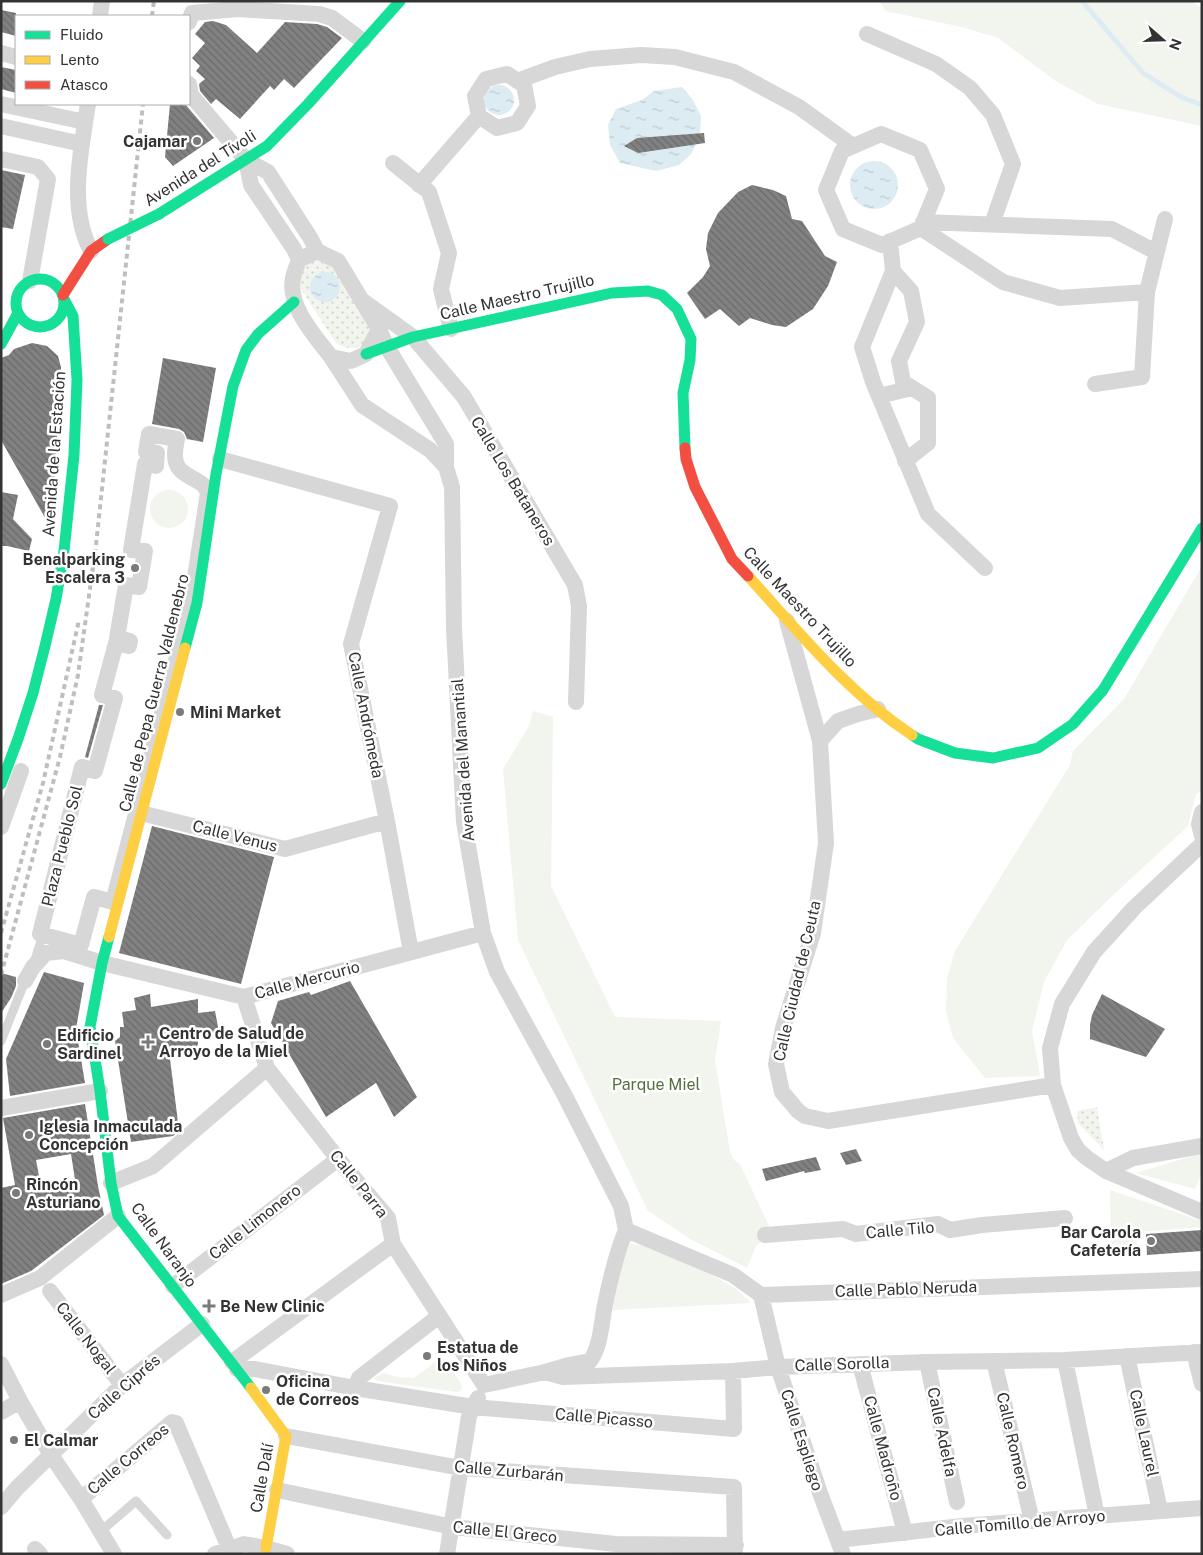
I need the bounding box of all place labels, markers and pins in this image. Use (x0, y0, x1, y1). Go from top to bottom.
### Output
place label: Cajamar (123, 132, 187, 151)
marker: Cajamar (191, 135, 203, 147)
place label: Benalparking Escalera 3 (23, 550, 125, 587)
marker: Benalparking Escalera 3 (129, 562, 141, 574)
place label: Mini Market (190, 703, 281, 722)
marker: Mini Market (174, 706, 186, 718)
place label: Centro de Salud de Arroyo de la Miel (159, 1024, 304, 1061)
place label: Edificio Sardinel (57, 1026, 122, 1063)
marker: Centro de Salud de Arroyo de la Miel (141, 1035, 155, 1049)
marker: Edificio Sardinel (41, 1038, 53, 1050)
place label: Iglesia Inmaculada Concepción (39, 1117, 182, 1154)
marker: Iglesia Inmaculada Concepción (23, 1129, 35, 1141)
place label: Rincón Asturiano (26, 1175, 101, 1212)
marker: Rincón Asturiano (10, 1187, 22, 1199)
place label: Bar Carola Cafetería (1060, 1223, 1141, 1260)
marker: Bar Carola Cafetería (1145, 1235, 1157, 1247)
place label: Be New Clinic (220, 1297, 325, 1316)
marker: Be New Clinic (202, 1299, 216, 1313)
place label: Estatua de los Niños (437, 1338, 519, 1375)
marker: Estatua de los Niños (421, 1350, 433, 1362)
place label: Oficina de Correos (276, 1372, 359, 1409)
marker: Oficina de Correos (260, 1384, 272, 1396)
place label: El Calmar (24, 1431, 99, 1450)
marker: El Calmar (8, 1434, 20, 1446)

